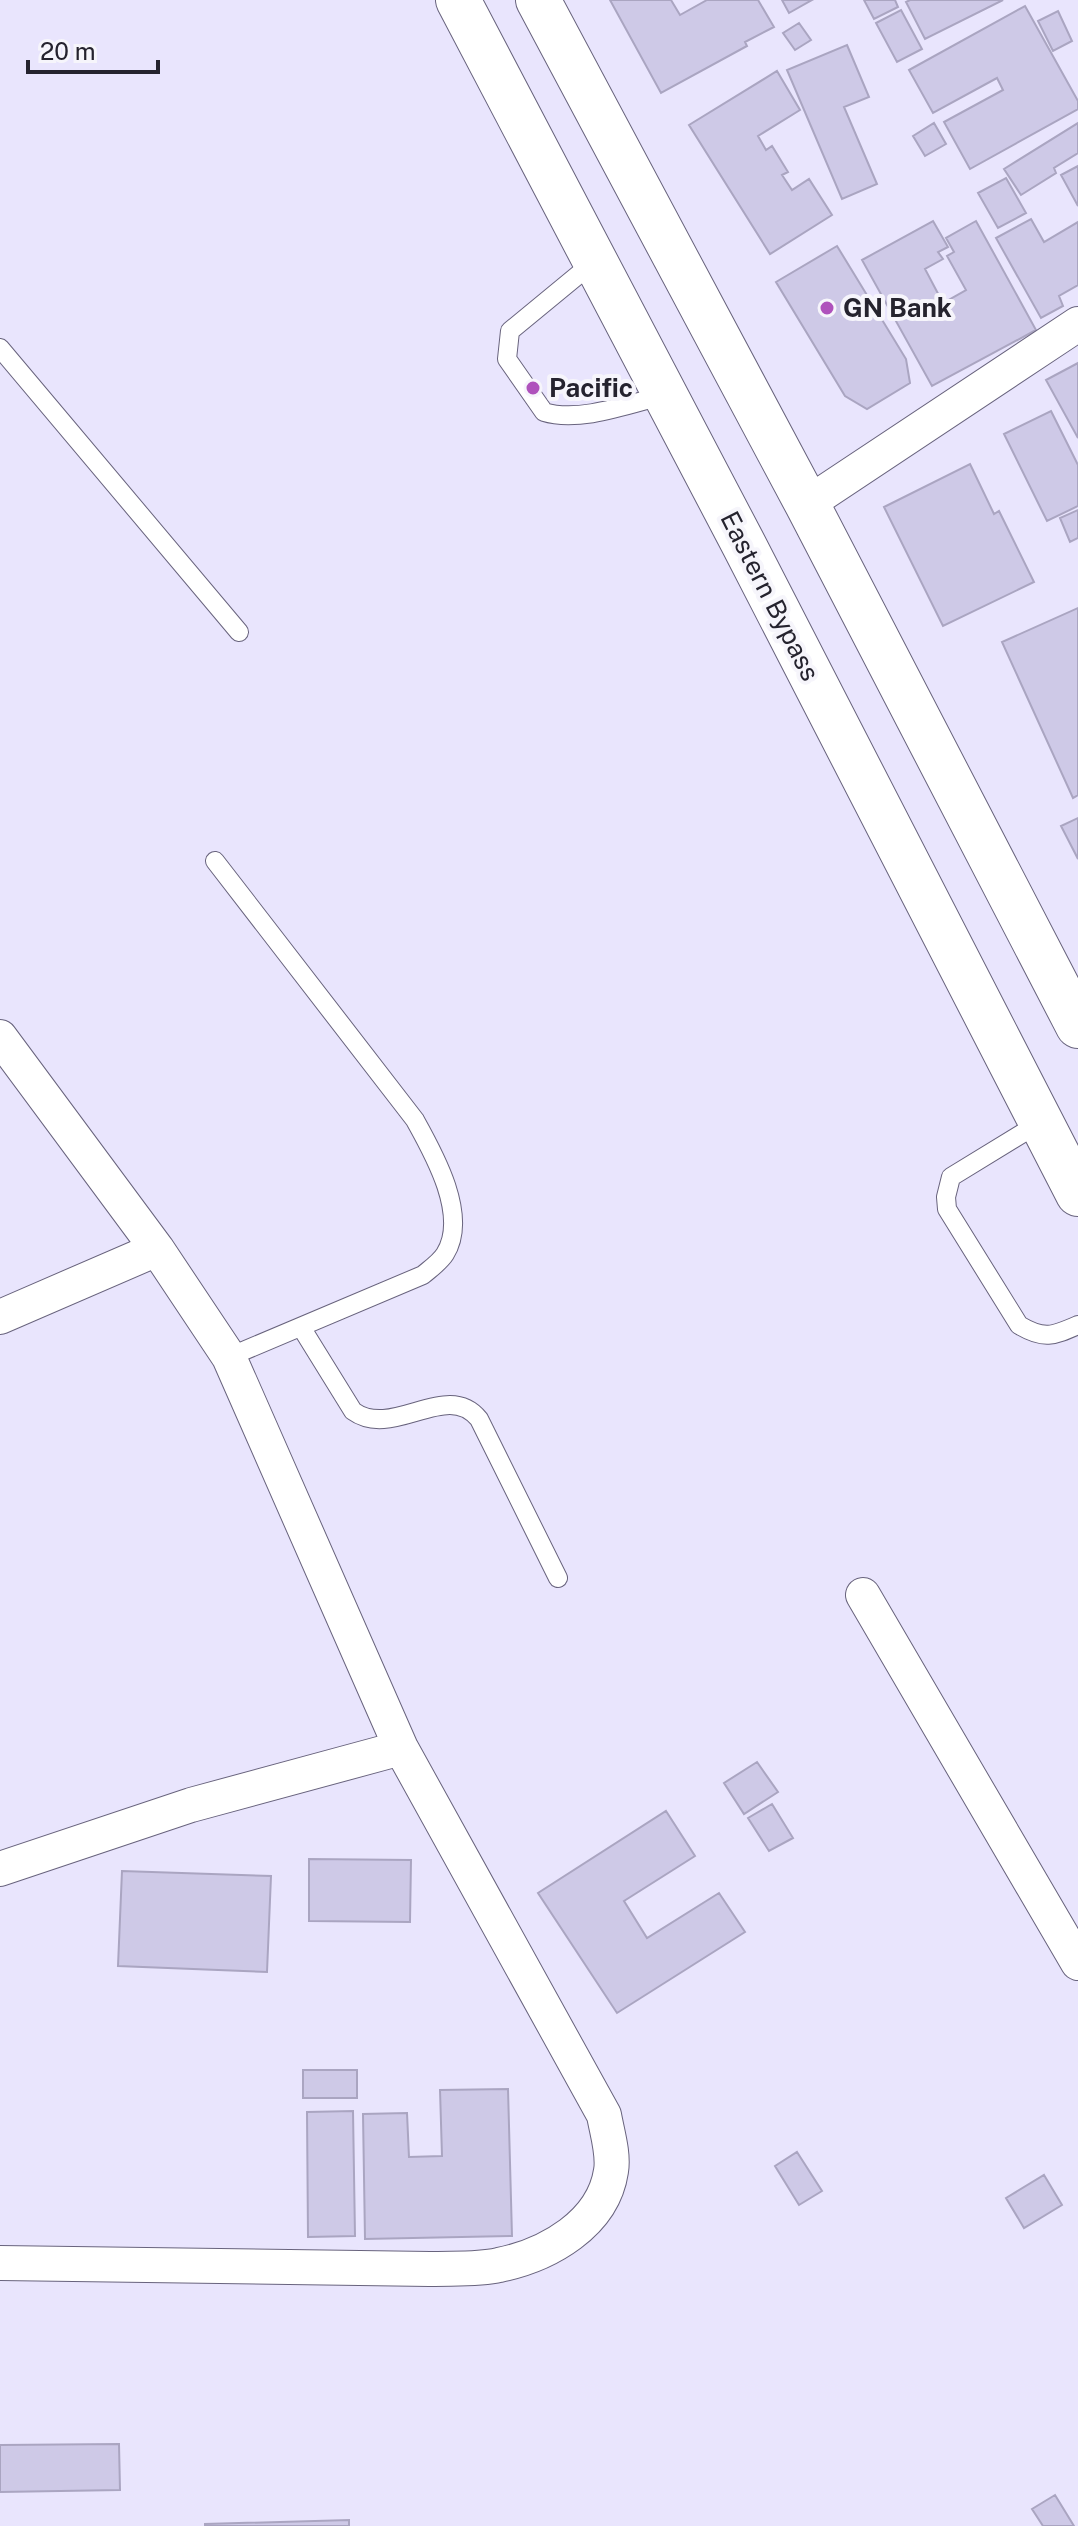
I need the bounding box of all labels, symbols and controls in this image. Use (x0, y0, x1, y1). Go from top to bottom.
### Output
scale bar (28, 24, 158, 74)
text: 20 m (40, 37, 96, 65)
place label: GN Bank (843, 292, 952, 323)
marker: GN Bank (818, 299, 836, 317)
place label: Pacific (549, 372, 633, 403)
marker: Pacific (524, 379, 542, 397)
street label: Eastern Bypass (714, 506, 827, 686)

